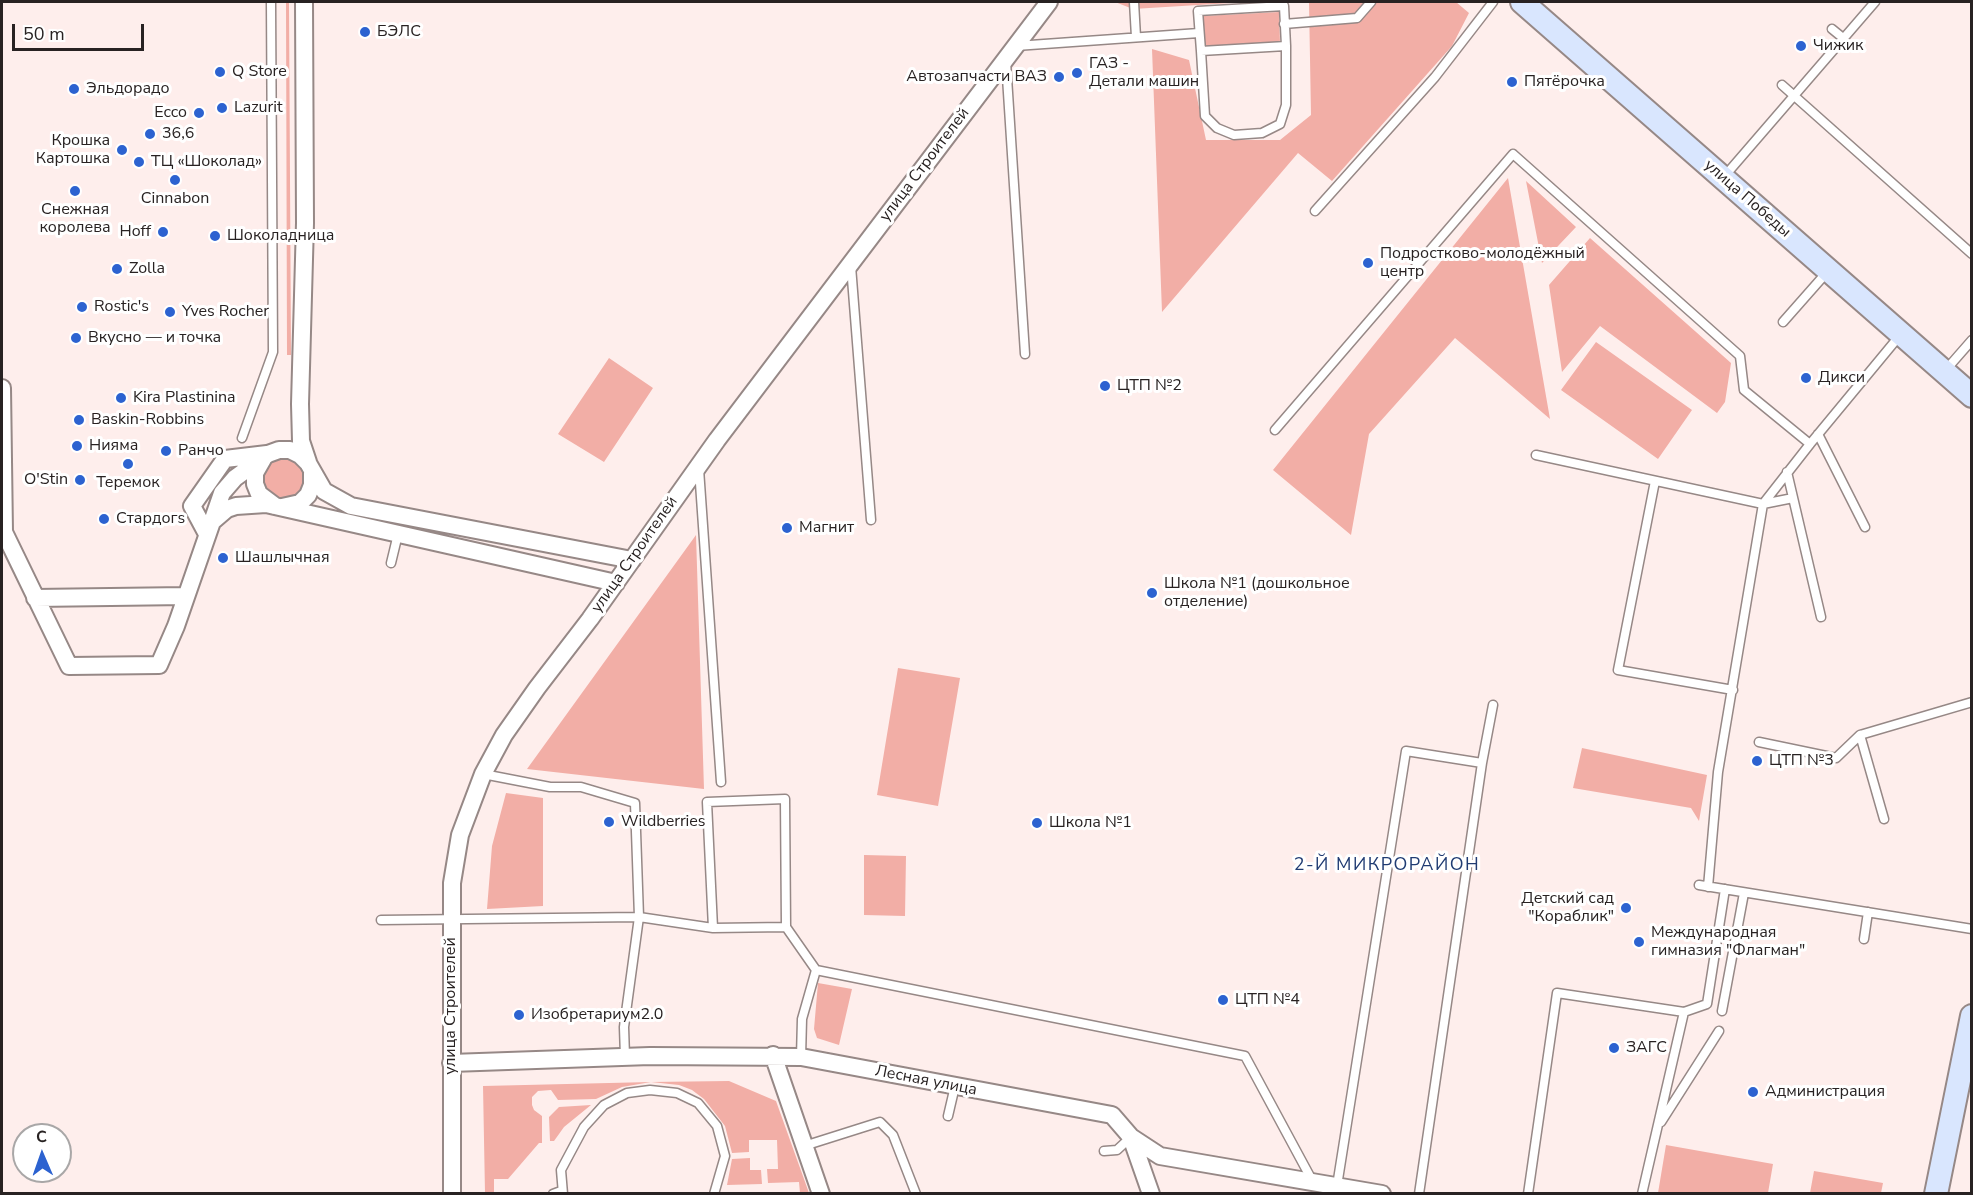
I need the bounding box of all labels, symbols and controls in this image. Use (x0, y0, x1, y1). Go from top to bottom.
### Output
scale bar (15, 12, 147, 50)
text: 50 m (23, 22, 65, 46)
place label: БЭЛС (377, 22, 421, 42)
marker: БЭЛС (358, 25, 372, 39)
place label: Чижик (1813, 36, 1863, 56)
marker: Чижик (1794, 39, 1808, 53)
place label: ГАЗ - Детали машин (1089, 54, 1199, 92)
place label: Q Store (232, 62, 287, 82)
marker: Q Store (213, 65, 227, 79)
marker: ГАЗ - Детали машин (1070, 66, 1084, 80)
place label: Автозапчасти ВАЗ (906, 67, 1047, 87)
marker: Автозапчасти ВАЗ (1052, 70, 1066, 84)
place label: Пятёрочка (1524, 72, 1605, 92)
marker: Пятёрочка (1505, 75, 1519, 89)
place label: Эльдорадо (86, 79, 170, 99)
marker: Эльдорадо (67, 82, 81, 96)
place label: Lazurit (234, 98, 283, 118)
marker: Lazurit (215, 101, 229, 115)
place label: Ecco (154, 103, 187, 123)
street label: улица Строителей (876, 104, 974, 226)
marker: Ecco (192, 106, 206, 120)
place label: 36,6 (162, 124, 194, 144)
marker: 36,6 (143, 127, 157, 141)
place label: Крошка Картошка (36, 131, 110, 169)
marker: Крошка Картошка (115, 143, 129, 157)
place label: ТЦ «Шоколад» (151, 152, 262, 172)
marker: ТЦ «Шоколад» (132, 155, 146, 169)
street label: улица Победы (1700, 156, 1794, 242)
marker: Cinnabon (168, 173, 182, 187)
marker: Снежная королева (68, 184, 82, 198)
place label: Cinnabon (141, 189, 209, 209)
place label: Снежная королева (39, 200, 111, 238)
place label: Hoff (120, 222, 151, 242)
marker: Hoff (156, 225, 170, 239)
place label: Шоколадница (227, 226, 334, 246)
marker: Шоколадница (208, 229, 222, 243)
place label: Подростково-молодёжный центр (1380, 244, 1585, 282)
marker: Подростково-молодёжный центр (1361, 256, 1375, 270)
place label: Zolla (129, 259, 165, 279)
marker: Zolla (110, 262, 124, 276)
place label: Rostic's (94, 297, 149, 317)
marker: Rostic's (75, 300, 89, 314)
place label: Yves Rocher (182, 302, 269, 322)
marker: Yves Rocher (163, 305, 177, 319)
place label: Вкусно — и точка (88, 328, 221, 348)
marker: Вкусно — и точка (69, 331, 83, 345)
place label: Дикси (1818, 368, 1865, 388)
marker: Дикси (1799, 371, 1813, 385)
place label: ЦТП №2 (1117, 376, 1182, 396)
marker: ЦТП №2 (1098, 379, 1112, 393)
place label: Kira Plastinina (133, 388, 236, 408)
marker: Kira Plastinina (114, 391, 128, 405)
place label: Baskin-Robbins (91, 410, 204, 430)
marker: Baskin-Robbins (72, 413, 86, 427)
place label: Нияма (89, 436, 138, 456)
marker: Нияма (70, 439, 84, 453)
place label: Ранчо (178, 441, 224, 461)
marker: Ранчо (159, 444, 173, 458)
marker: Теремок (121, 457, 135, 471)
place label: O'Stin (24, 470, 68, 490)
marker: O'Stin (73, 473, 87, 487)
place label: Теремок (96, 473, 160, 493)
street label: улица Строителей (588, 493, 682, 617)
place label: Стардогs (116, 509, 185, 529)
marker: Стардогs (97, 512, 111, 526)
place label: Магнит (799, 518, 854, 538)
marker: Магнит (780, 521, 794, 535)
place label: Шашлычная (235, 548, 330, 568)
marker: Шашлычная (216, 551, 230, 565)
place label: Школа №1 (дошкольное отделение) (1164, 574, 1350, 612)
marker: Школа №1 (дошкольное отделение) (1145, 586, 1159, 600)
place label: ЦТП №3 (1769, 751, 1834, 771)
marker: ЦТП №3 (1750, 754, 1764, 768)
place label: Wildberries (621, 812, 706, 832)
place label: Школа №1 (1049, 813, 1132, 833)
marker: Wildberries (602, 815, 616, 829)
marker: Школа №1 (1030, 816, 1044, 830)
district label: 2-Й МИКРОРАЙОН (1294, 855, 1480, 877)
place label: Детский сад "Кораблик" (1521, 889, 1614, 927)
marker: Детский сад "Кораблик" (1619, 901, 1633, 915)
place label: Международная гимназия "Флагман" (1651, 923, 1805, 961)
marker: Международная гимназия "Флагман" (1632, 935, 1646, 949)
street label: улица Строителей (441, 937, 461, 1075)
place label: ЦТП №4 (1235, 990, 1300, 1010)
marker: ЦТП №4 (1216, 993, 1230, 1007)
place label: Изобретариум2.0 (531, 1005, 663, 1025)
marker: Изобретариум2.0 (512, 1008, 526, 1022)
place label: ЗАГС (1626, 1038, 1667, 1058)
marker: ЗАГС (1607, 1041, 1621, 1055)
street label: Лесная улица (873, 1062, 979, 1100)
place label: Администрация (1765, 1082, 1885, 1102)
marker: Администрация (1746, 1085, 1760, 1099)
north arrow (12, 1123, 72, 1183)
text: С (36, 1126, 47, 1148)

